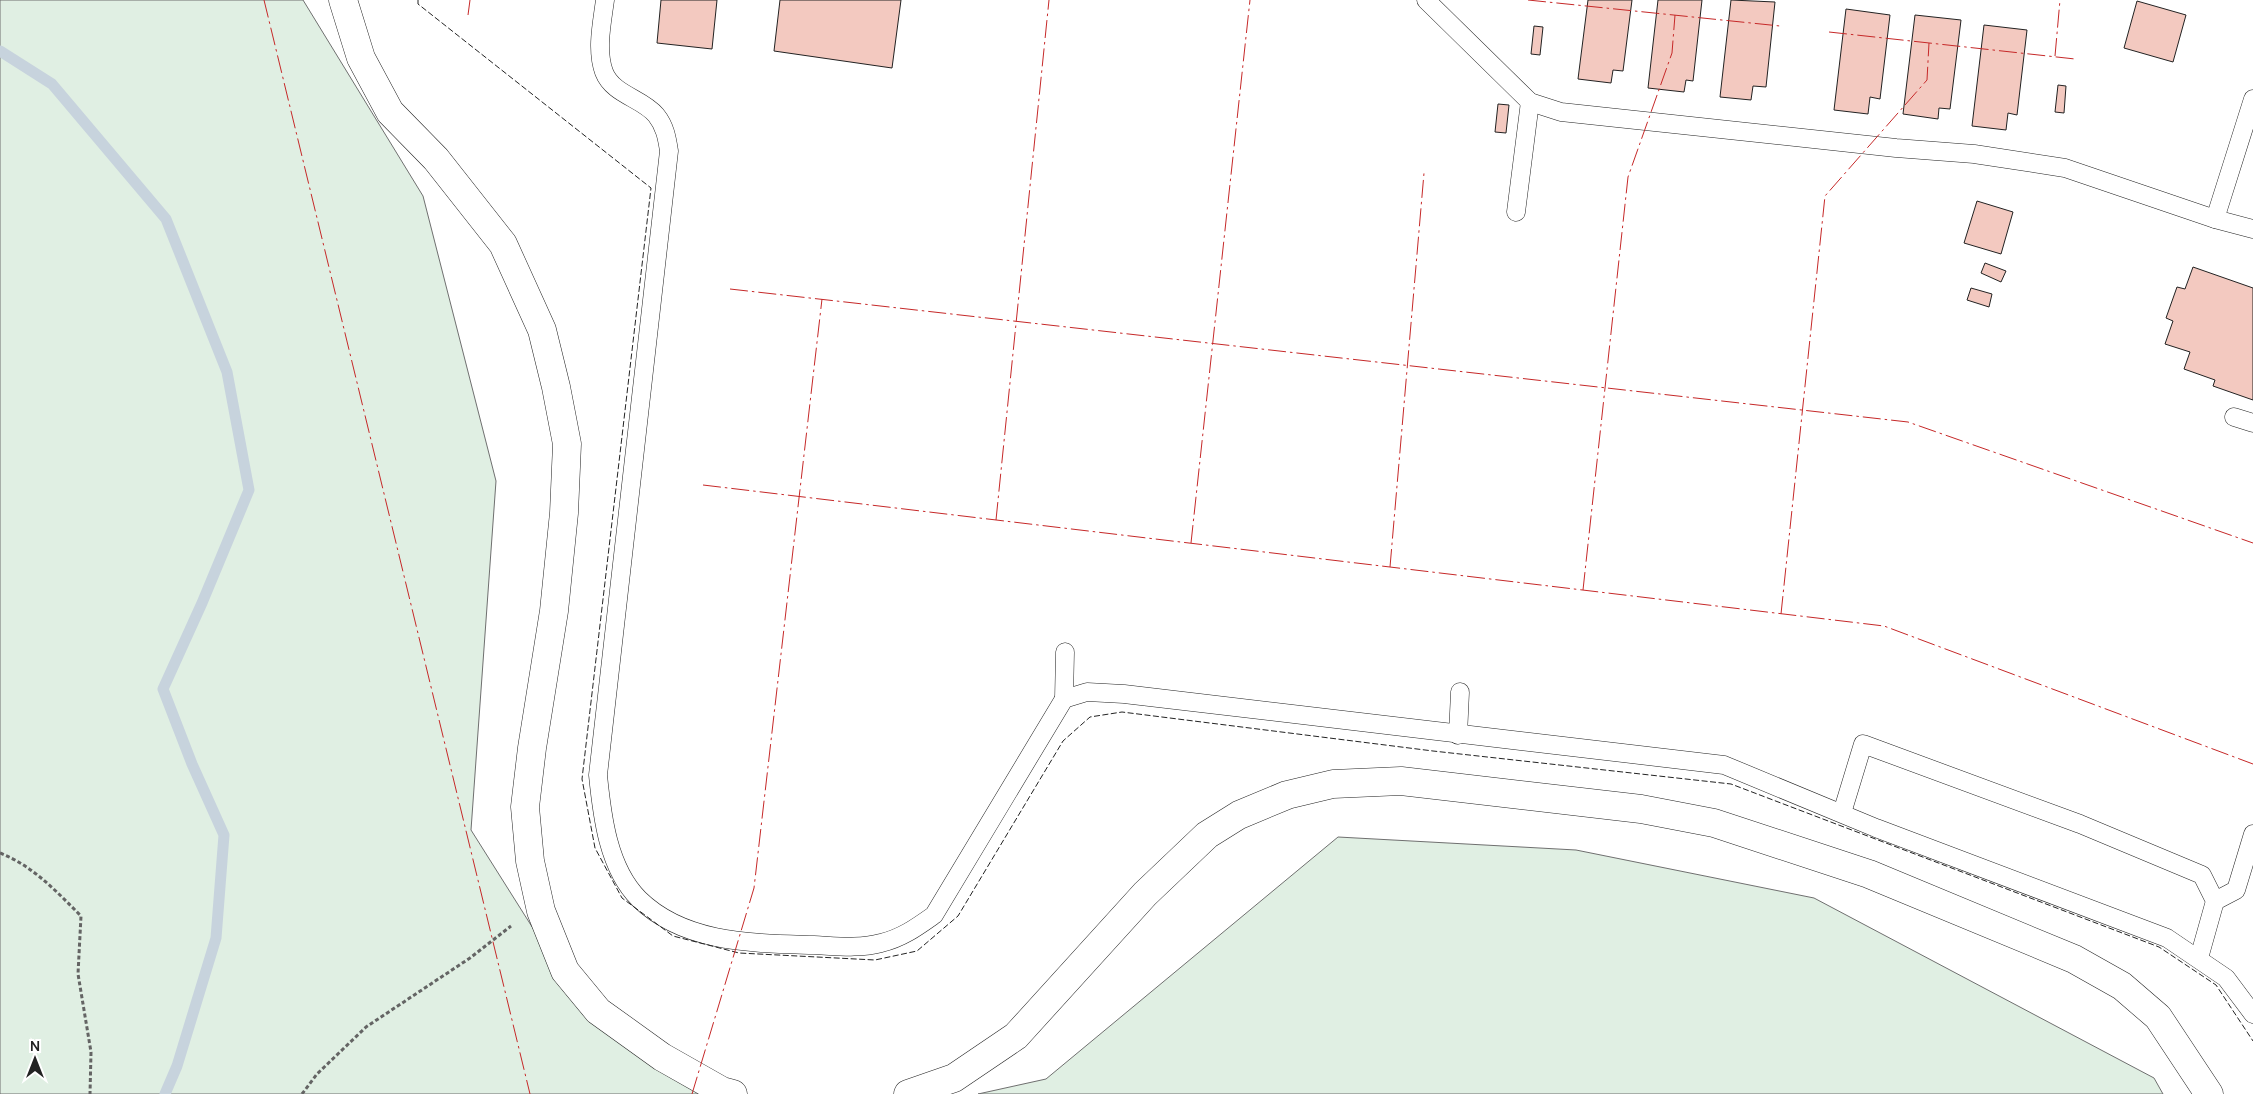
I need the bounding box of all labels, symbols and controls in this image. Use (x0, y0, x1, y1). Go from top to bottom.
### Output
north arrow (10, 1034, 60, 1084)
text: N (30, 1036, 40, 1055)

